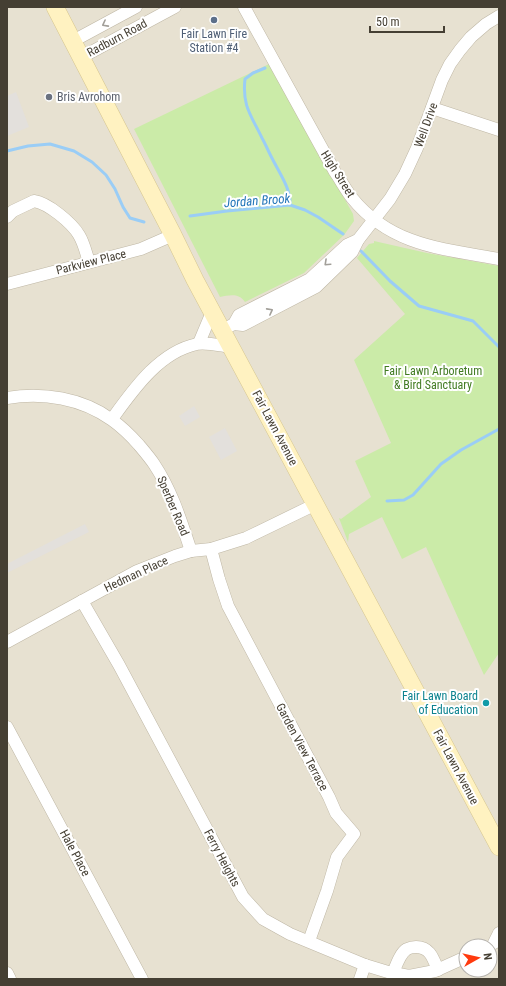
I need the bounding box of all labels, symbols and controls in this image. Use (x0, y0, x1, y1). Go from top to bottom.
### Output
scale bar (370, 8, 444, 34)
marker: Fair Lawn Fire Station #4 (209, 15, 219, 25)
text: 50 m (376, 15, 400, 29)
street label: Radburn Road (85, 16, 150, 60)
one-way arrow (102, 19, 109, 27)
place label: Fair Lawn Fire Station #4 (181, 27, 247, 55)
place label: Bris Avrohom (57, 90, 120, 104)
marker: Bris Avrohom (44, 92, 54, 102)
street label: Well Drive (411, 100, 441, 149)
street label: High Street (318, 148, 358, 200)
water label: Jordan Brook (223, 191, 291, 210)
street label: Parkview Place (54, 246, 128, 277)
one-way arrow (324, 258, 331, 265)
one-way arrow (265, 309, 273, 316)
park label: Fair Lawn Arboretum & Bird Sanctuary (384, 364, 482, 392)
street label: Fair Lawn Avenue (249, 388, 301, 468)
street label: Sperber Road (154, 474, 192, 538)
street label: Hedman Place (102, 553, 170, 595)
place label: Fair Lawn Board of Education (402, 689, 478, 717)
marker: Fair Lawn Board of Education (481, 698, 491, 708)
street label: Garden View Terrace (273, 701, 331, 794)
street label: Fair Lawn Avenue (430, 727, 482, 807)
street label: Hale Place (57, 827, 93, 879)
street label: Ferry Heights (201, 827, 243, 889)
north arrow (458, 938, 498, 978)
text: N (481, 952, 494, 961)

